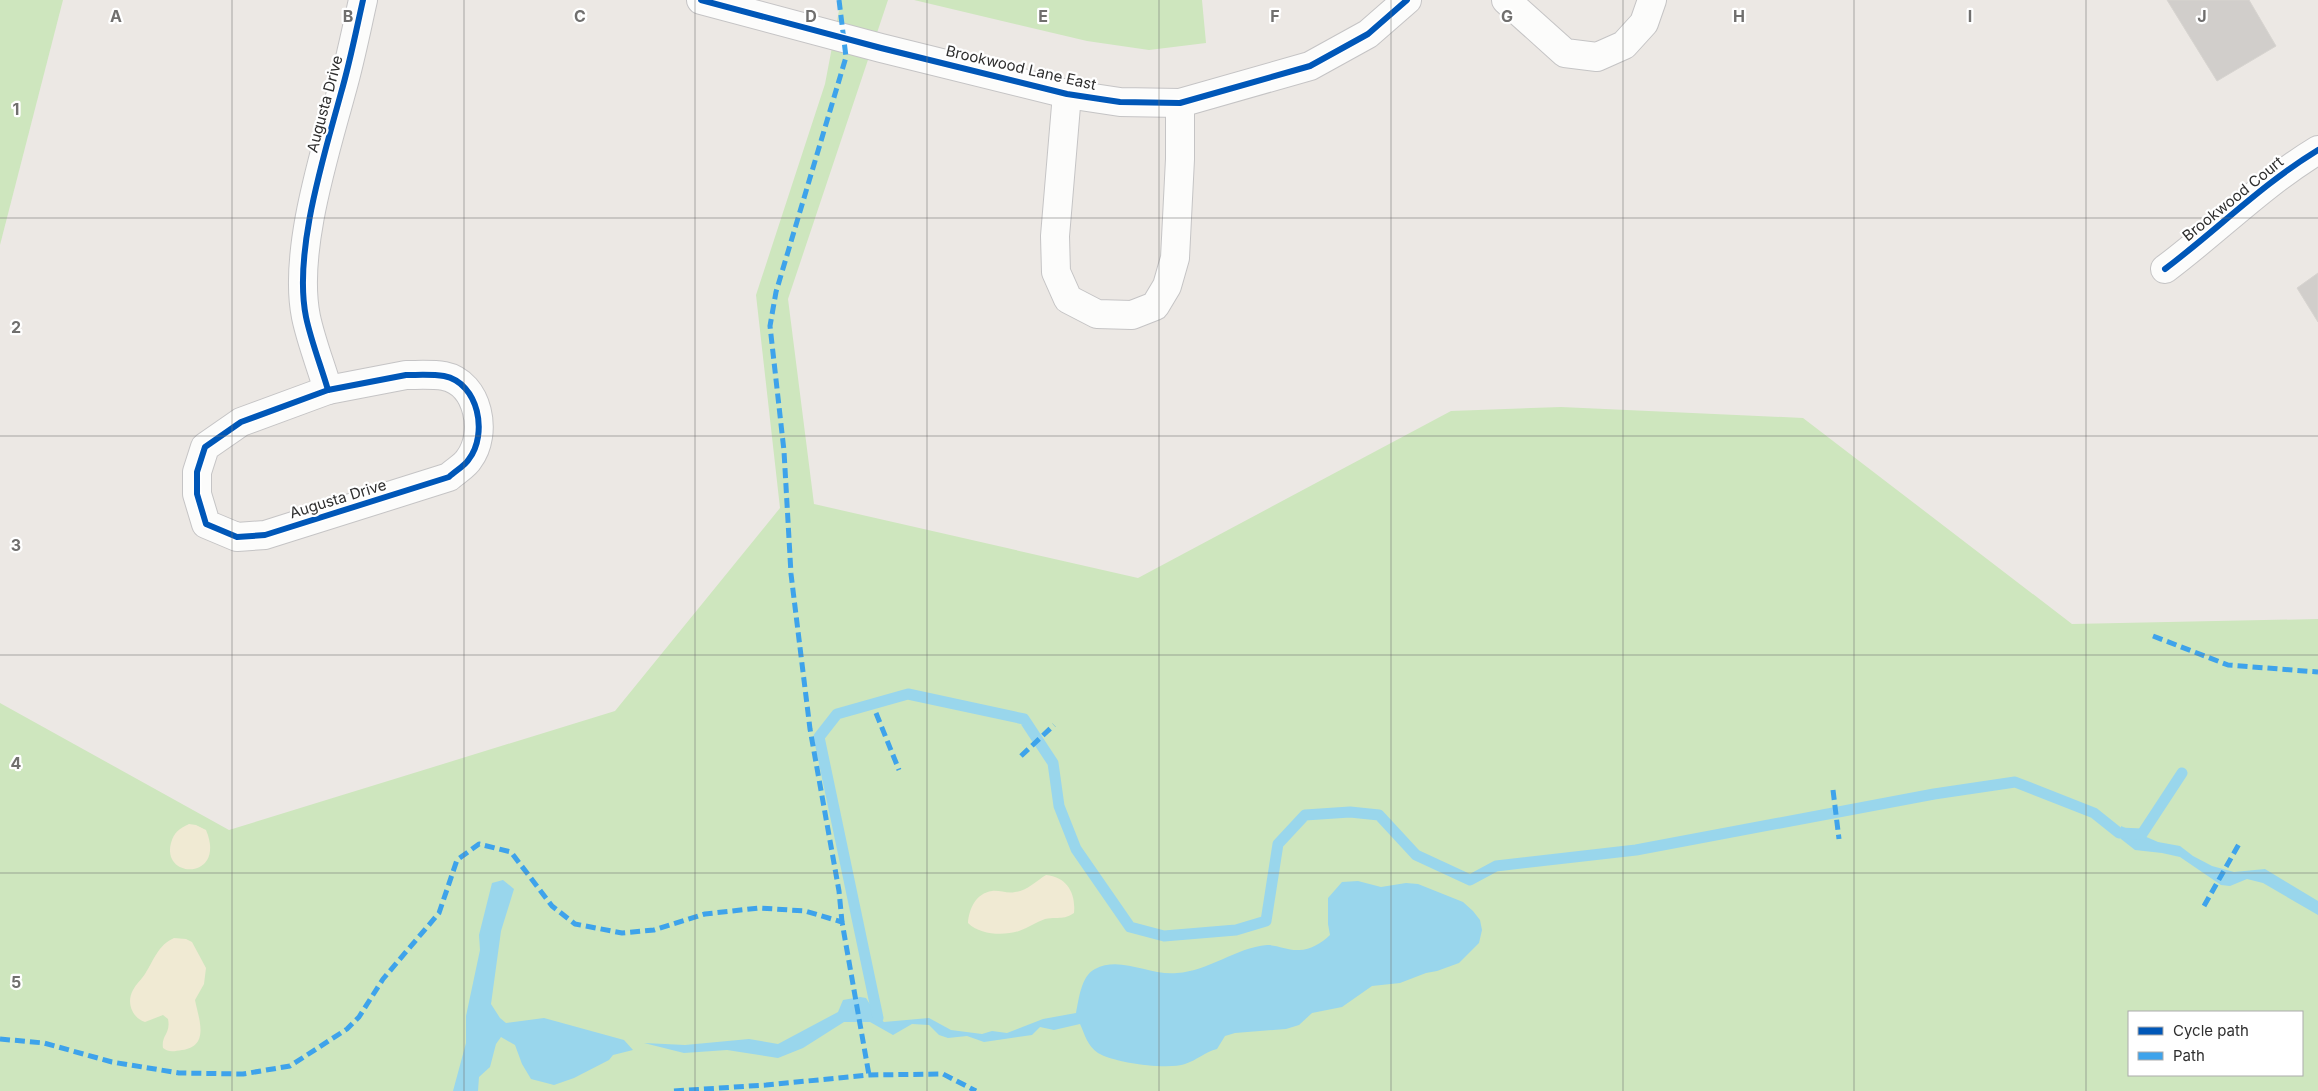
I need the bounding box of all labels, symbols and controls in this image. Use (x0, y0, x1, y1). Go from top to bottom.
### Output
text: A (110, 6, 122, 26)
text: B (343, 6, 353, 26)
text: C (574, 6, 586, 26)
text: D (805, 6, 817, 26)
text: E (1038, 6, 1048, 26)
text: F (1270, 6, 1280, 26)
text: G (1501, 6, 1513, 26)
text: H (1733, 6, 1745, 26)
text: I (1968, 6, 1972, 26)
text: J (2197, 6, 2207, 26)
street label: Brookwood Lane East (944, 41, 1098, 94)
street label: Augusta Drive (302, 53, 347, 155)
text: 1 (13, 99, 19, 119)
street label: Brookwood Court (2178, 152, 2287, 245)
text: 2 (11, 317, 21, 337)
street label: Augusta Drive (287, 475, 388, 522)
text: 3 (11, 535, 21, 555)
text: 4 (11, 753, 22, 773)
text: 5 (11, 972, 21, 992)
legend (2128, 1011, 2303, 1076)
text: Cycle path (2173, 1021, 2249, 1040)
text: Path (2173, 1046, 2205, 1065)

